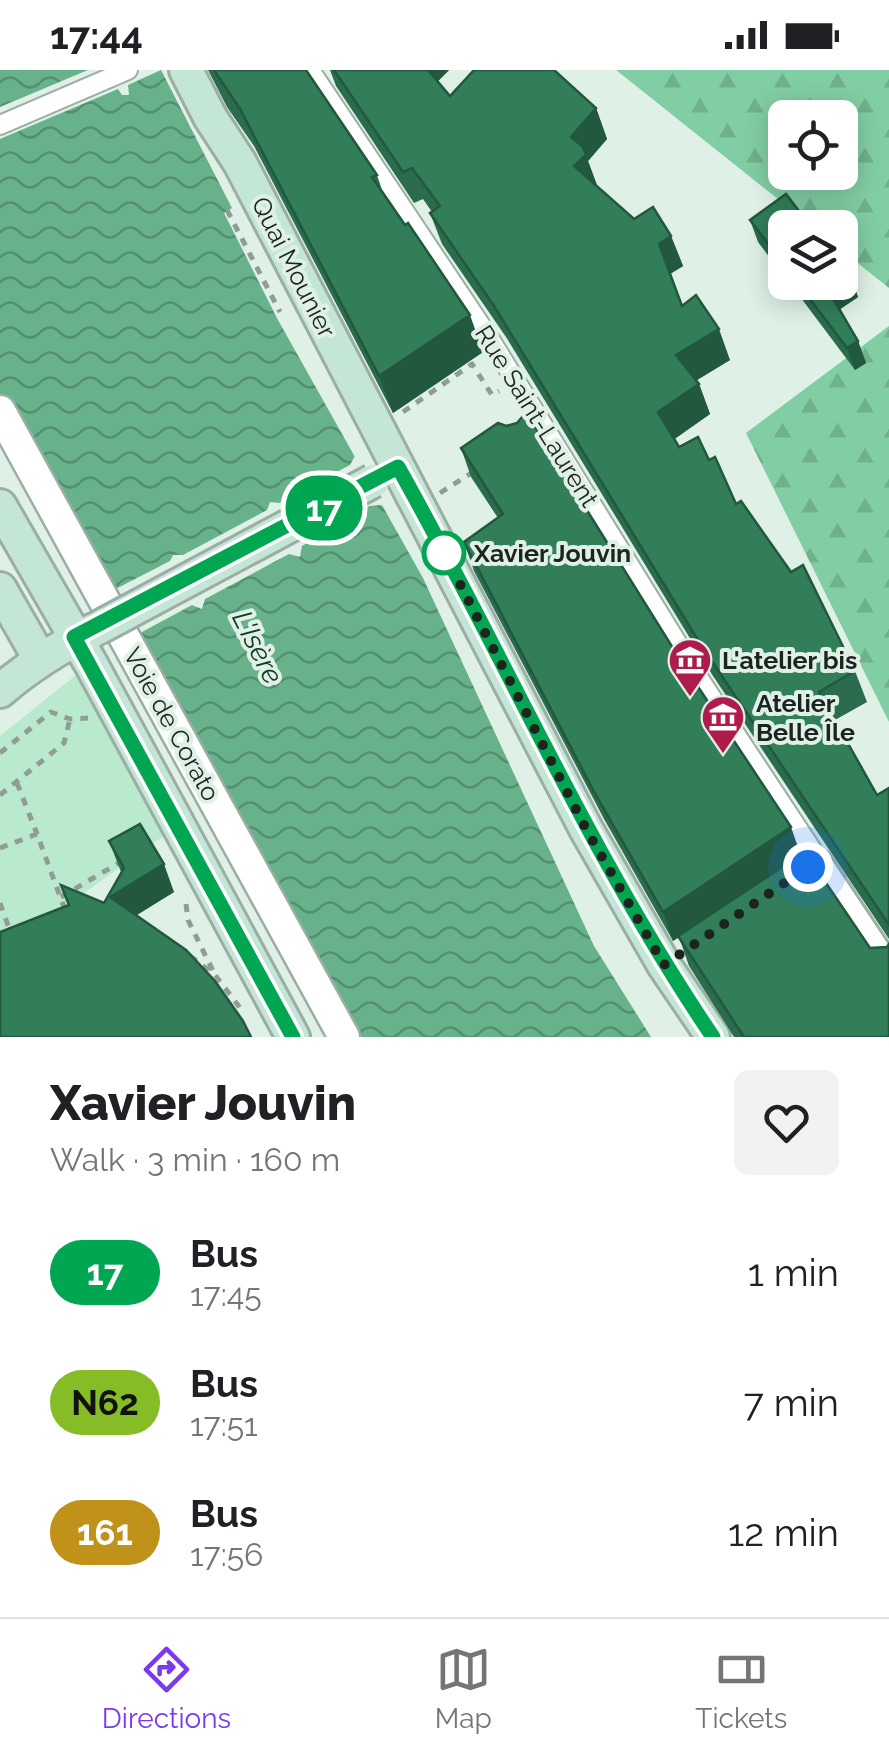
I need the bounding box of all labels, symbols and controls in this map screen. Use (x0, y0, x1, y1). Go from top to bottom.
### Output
text: 17:44 (50, 13, 143, 58)
map controls (768, 100, 858, 300)
button: locate (768, 100, 858, 190)
street label: Quai Mounier (246, 192, 342, 343)
button: layers (768, 210, 858, 300)
street label: Rue Saint-Laurent (469, 320, 605, 513)
line badge: 17 (279, 476, 369, 540)
text: 17 (306, 488, 342, 529)
marker: Xavier Jouvin (423, 532, 465, 574)
place label: Xavier Jouvin (473, 538, 631, 568)
water label: L'Isère (225, 605, 290, 689)
museum icon: L'atelier bis (667, 637, 713, 698)
street label: Voie de Corato (118, 642, 226, 806)
place label: L'atelier bis (722, 645, 857, 675)
place label: Atelier Belle Île (756, 688, 855, 747)
museum icon: Atelier Belle Île (700, 694, 746, 755)
your location (783, 842, 833, 892)
button: heart (734, 1070, 839, 1175)
text: Xavier Jouvin (50, 1075, 356, 1131)
text: Walk · 3 min · 160 m (50, 1141, 340, 1178)
text: Bus (190, 1231, 258, 1276)
text: 1 min (748, 1250, 839, 1295)
text: 17 (87, 1252, 123, 1293)
text: 17:45 (190, 1276, 262, 1313)
text: Bus (190, 1361, 258, 1406)
text: 7 min (744, 1380, 839, 1425)
text: N62 (71, 1382, 139, 1423)
text: 17:51 (190, 1406, 258, 1443)
text: Bus (190, 1491, 258, 1536)
text: 12 min (728, 1510, 839, 1555)
text: 161 (77, 1512, 133, 1553)
text: 17:56 (190, 1536, 263, 1573)
tab: Directions (102, 1642, 231, 1735)
tab: Map (435, 1642, 492, 1735)
tab: Tickets (695, 1642, 787, 1735)

